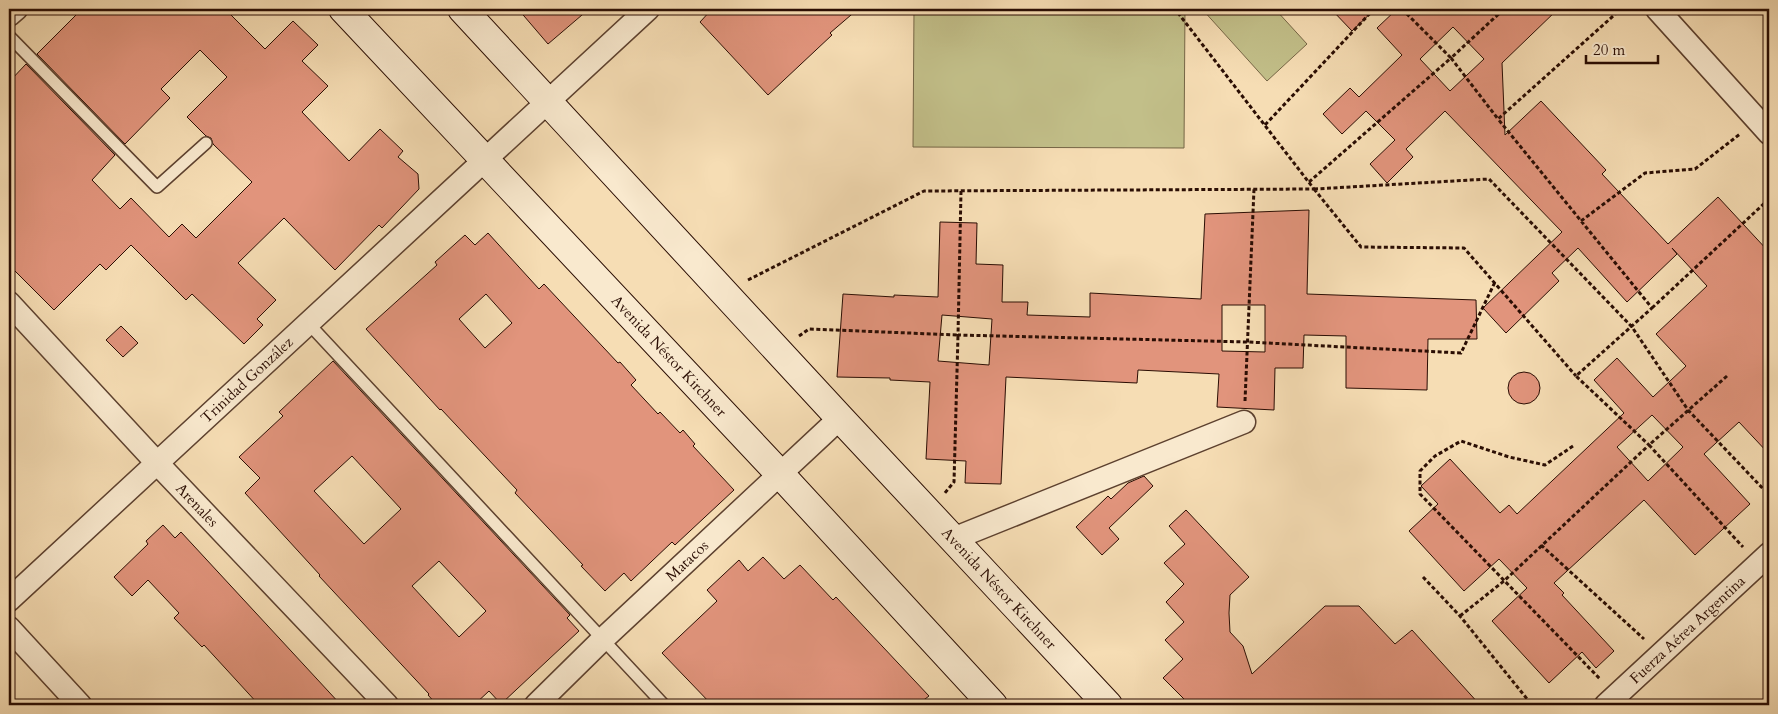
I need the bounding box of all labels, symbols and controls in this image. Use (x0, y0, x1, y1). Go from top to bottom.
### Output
scale bar (1586, 32, 1658, 64)
text: 20 m (1593, 40, 1625, 60)
street label: Avenida Néstor Kirchner (607, 291, 731, 421)
street label: Trinidad González (196, 332, 298, 428)
street label: Arenales (171, 479, 223, 531)
street label: Avenida Néstor Kirchner (937, 523, 1061, 654)
street label: Matacos (661, 536, 713, 586)
street label: Fuerza Aérea Argentina (1625, 571, 1750, 688)

